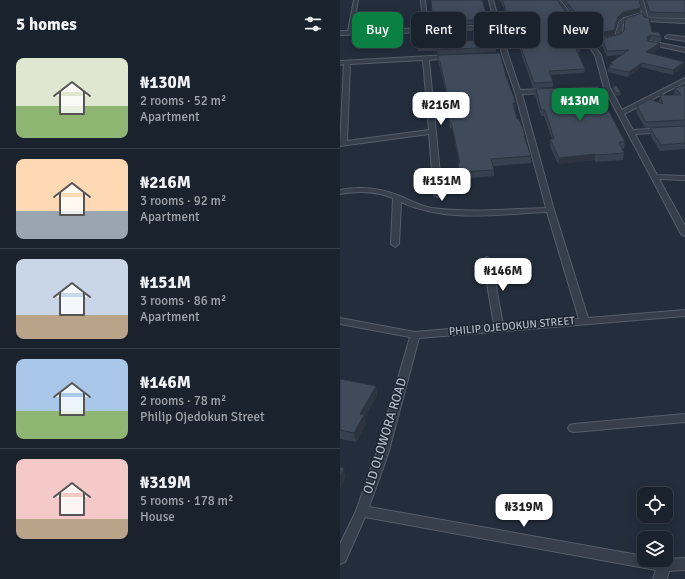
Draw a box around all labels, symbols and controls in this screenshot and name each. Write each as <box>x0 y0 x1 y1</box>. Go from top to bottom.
chip: Buy <box>352 12 403 48</box>
chip: Rent <box>411 12 466 48</box>
chip: Filters <box>474 12 540 48</box>
chip: New <box>548 12 603 48</box>
icon: filters <box>302 13 324 35</box>
text: 5 homes <box>16 14 77 35</box>
text: ₦130M <box>140 72 191 93</box>
icon: home <box>48 74 96 122</box>
pin: ₦130M <box>552 88 608 122</box>
pin: ₦216M <box>413 92 469 126</box>
text: 2 rooms · 52 m² <box>140 93 226 109</box>
text: ₦130M <box>561 93 599 109</box>
text: ₦216M <box>422 97 460 113</box>
text: Apartment <box>140 109 200 125</box>
pin: ₦151M <box>414 168 470 202</box>
text: ₦216M <box>140 172 191 193</box>
text: ₦151M <box>423 173 461 189</box>
icon: home <box>48 175 96 223</box>
text: 3 rooms · 92 m² <box>140 193 226 209</box>
text: Apartment <box>140 209 200 225</box>
pin: ₦146M <box>475 258 531 292</box>
text: ₦146M <box>484 263 522 279</box>
text: ₦151M <box>140 272 191 293</box>
icon: home <box>48 275 96 323</box>
text: 3 rooms · 86 m² <box>140 293 226 309</box>
text: Apartment <box>140 309 200 325</box>
street label: PHILIP OJEDOKUN STREET <box>448 314 576 338</box>
text: ₦146M <box>140 372 191 393</box>
icon: home <box>48 375 96 423</box>
street label: OLD OLOWORA ROAD <box>360 376 410 496</box>
text: 2 rooms · 78 m² <box>140 393 226 409</box>
text: Philip Ojedokun Street <box>140 409 265 425</box>
text: ₦319M <box>140 472 191 493</box>
icon: home <box>48 475 96 523</box>
map controls <box>637 487 673 567</box>
button: locate <box>637 487 673 523</box>
text: 5 rooms · 178 m² <box>140 493 233 509</box>
pin: ₦319M <box>496 494 552 528</box>
text: ₦319M <box>505 499 543 515</box>
text: House <box>140 509 175 525</box>
button: layers <box>637 531 673 567</box>

